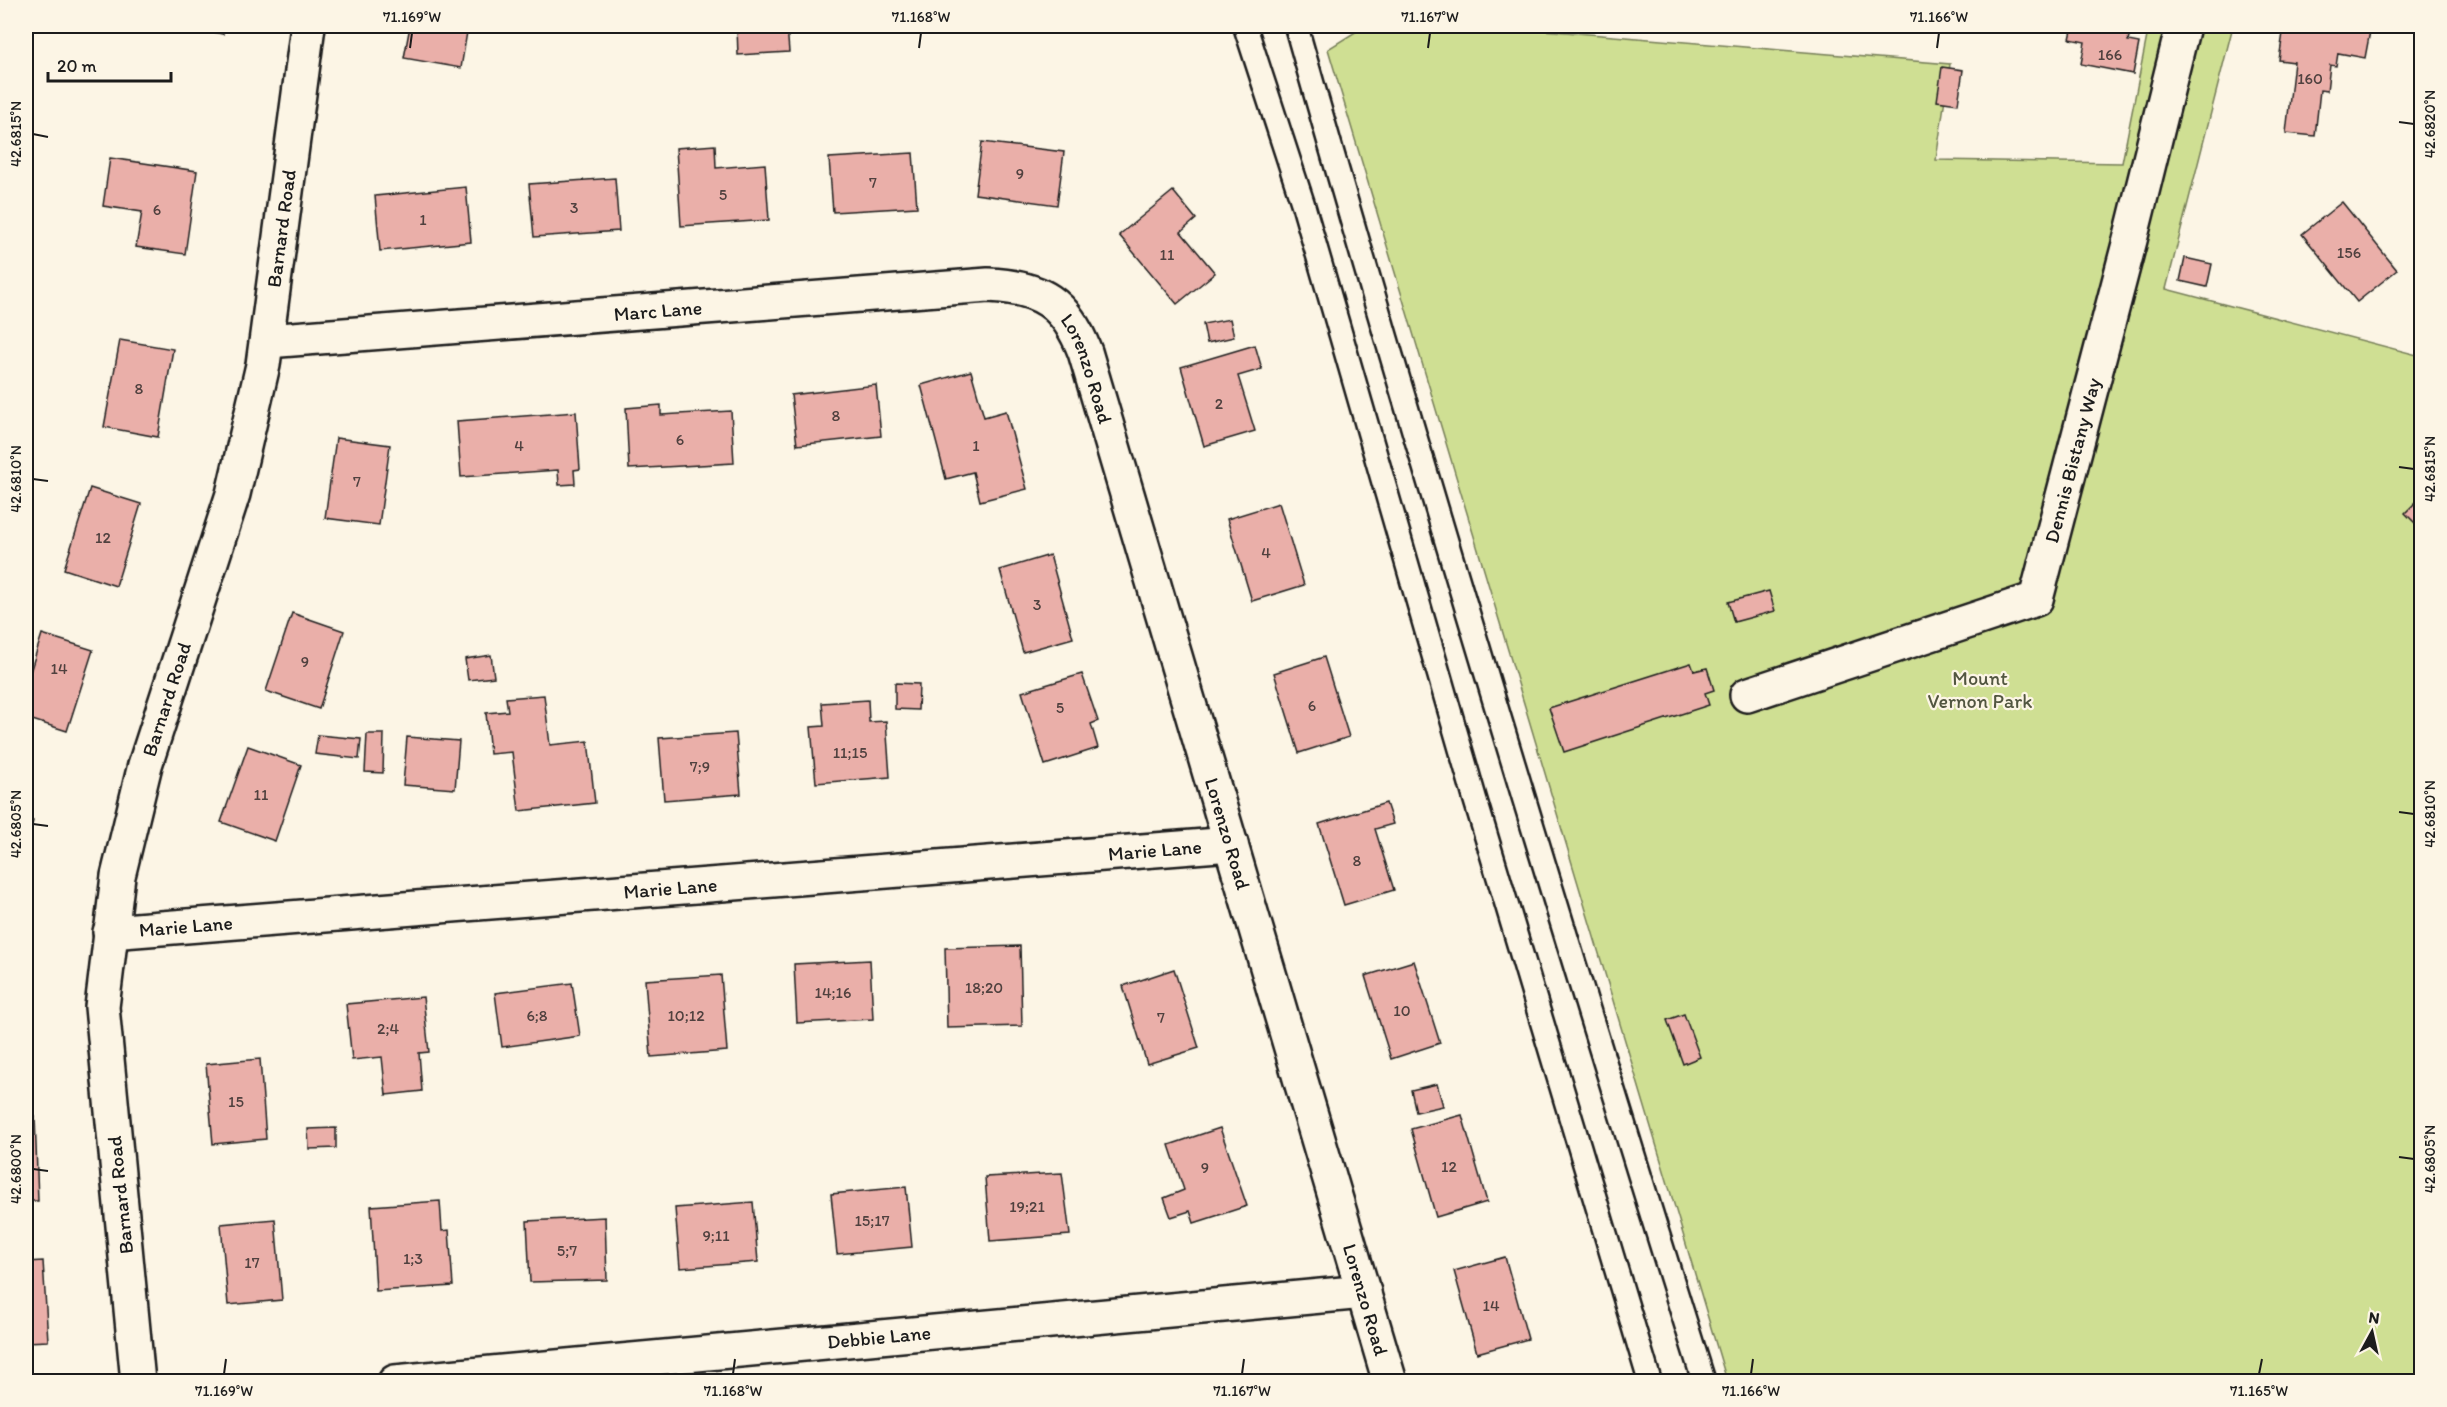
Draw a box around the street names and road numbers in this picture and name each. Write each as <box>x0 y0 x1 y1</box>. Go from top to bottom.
street label: Barnard Road <box>261 168 301 289</box>
street label: Marc Lane <box>613 295 703 326</box>
street label: Lorenzo Road <box>1056 309 1118 427</box>
street label: Dennis Bistany Way <box>2039 374 2106 545</box>
street label: Barnard Road <box>137 639 196 759</box>
street label: Lorenzo Road <box>1200 775 1256 893</box>
street label: Marie Lane <box>1107 834 1203 866</box>
street label: Marie Lane <box>622 872 718 904</box>
street label: Marie Lane <box>138 910 234 942</box>
street label: Barnard Road <box>102 1134 138 1255</box>
street label: Lorenzo Road <box>1338 1241 1394 1359</box>
street label: Debbie Lane <box>826 1320 932 1354</box>

